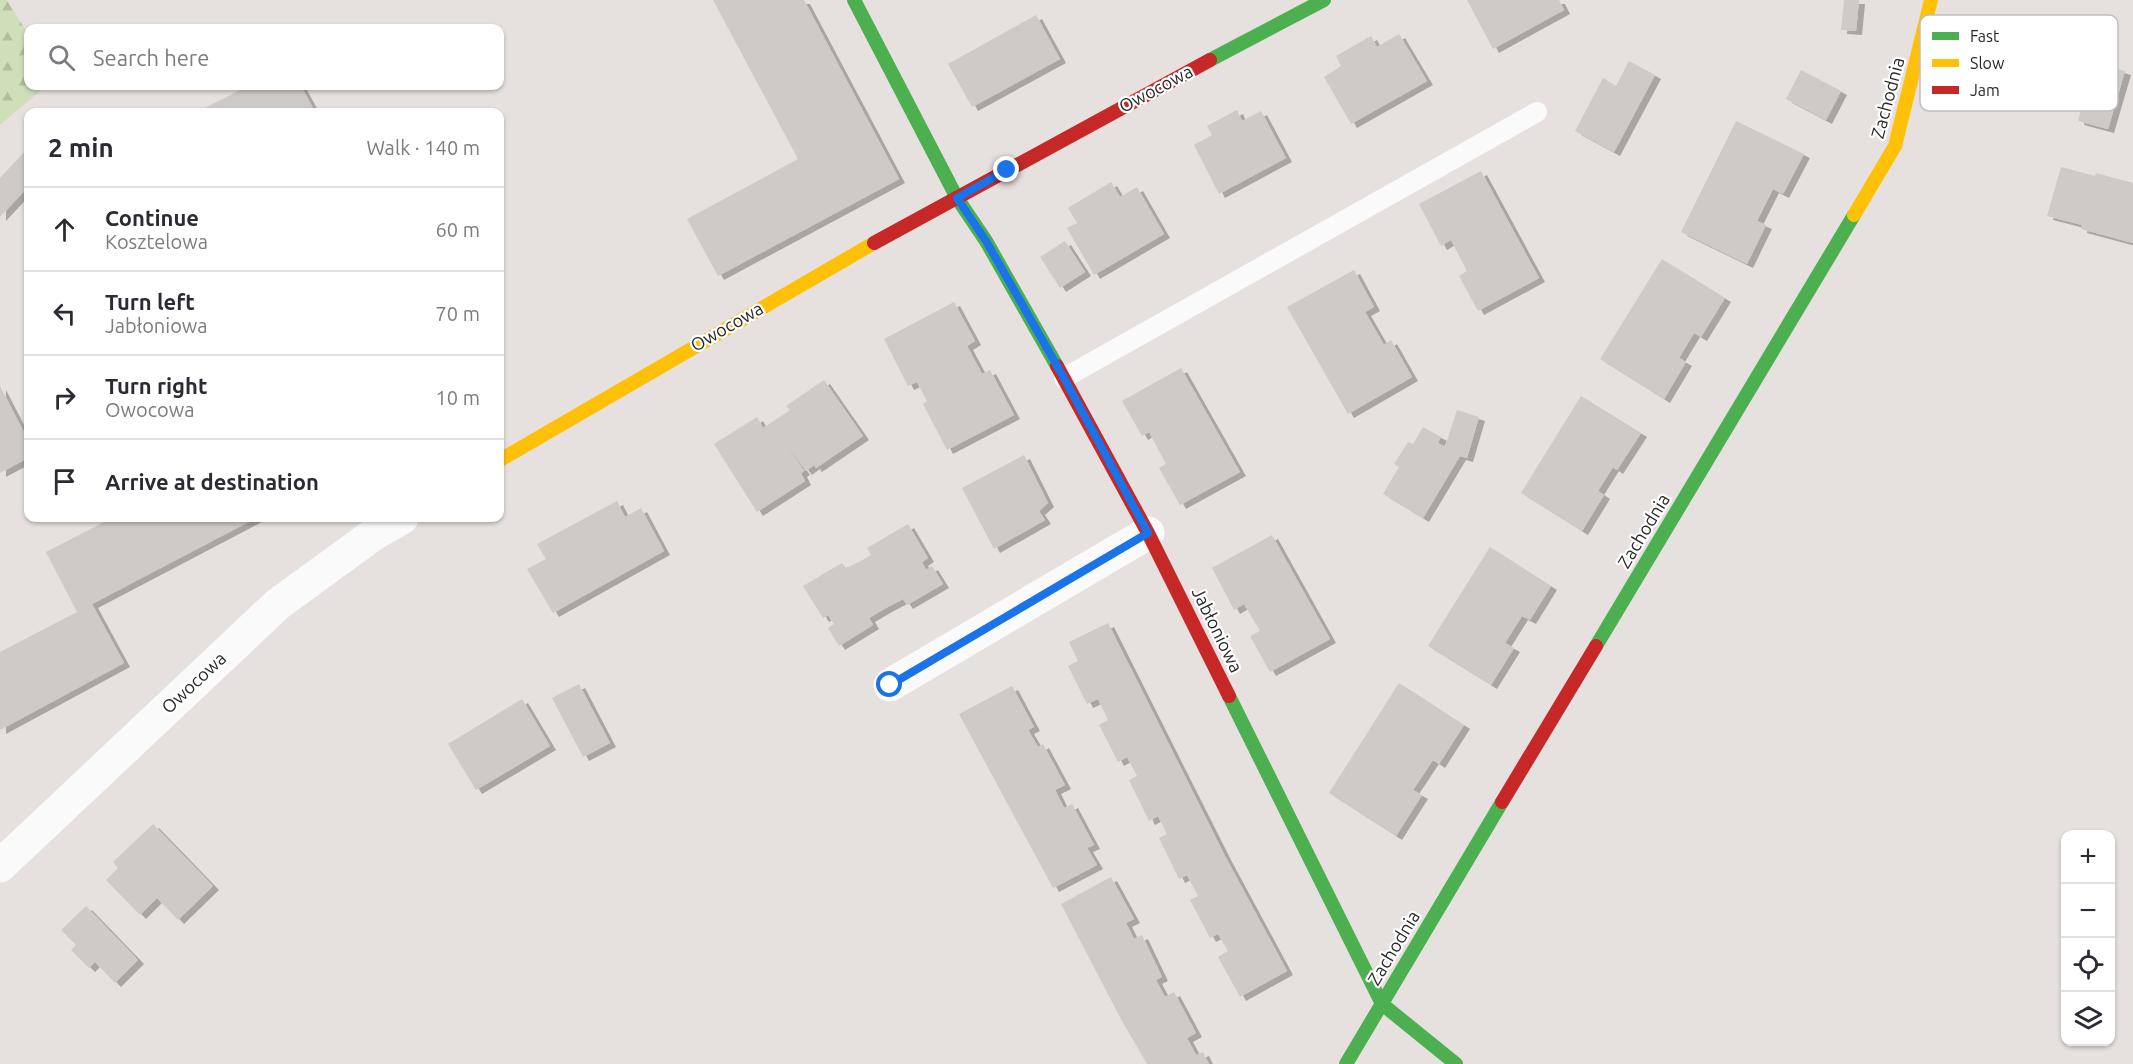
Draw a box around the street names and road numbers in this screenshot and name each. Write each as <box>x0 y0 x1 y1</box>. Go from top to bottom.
street label: Zachodnia <box>1867 55 1907 140</box>
street label: Owocowa <box>1115 60 1196 116</box>
street label: Owocowa <box>687 297 766 355</box>
street label: Zachodnia <box>1613 490 1673 571</box>
street label: Jabłoniowa <box>1189 584 1247 675</box>
street label: Owocowa <box>157 648 230 717</box>
street label: Zachodnia <box>1363 907 1423 988</box>

